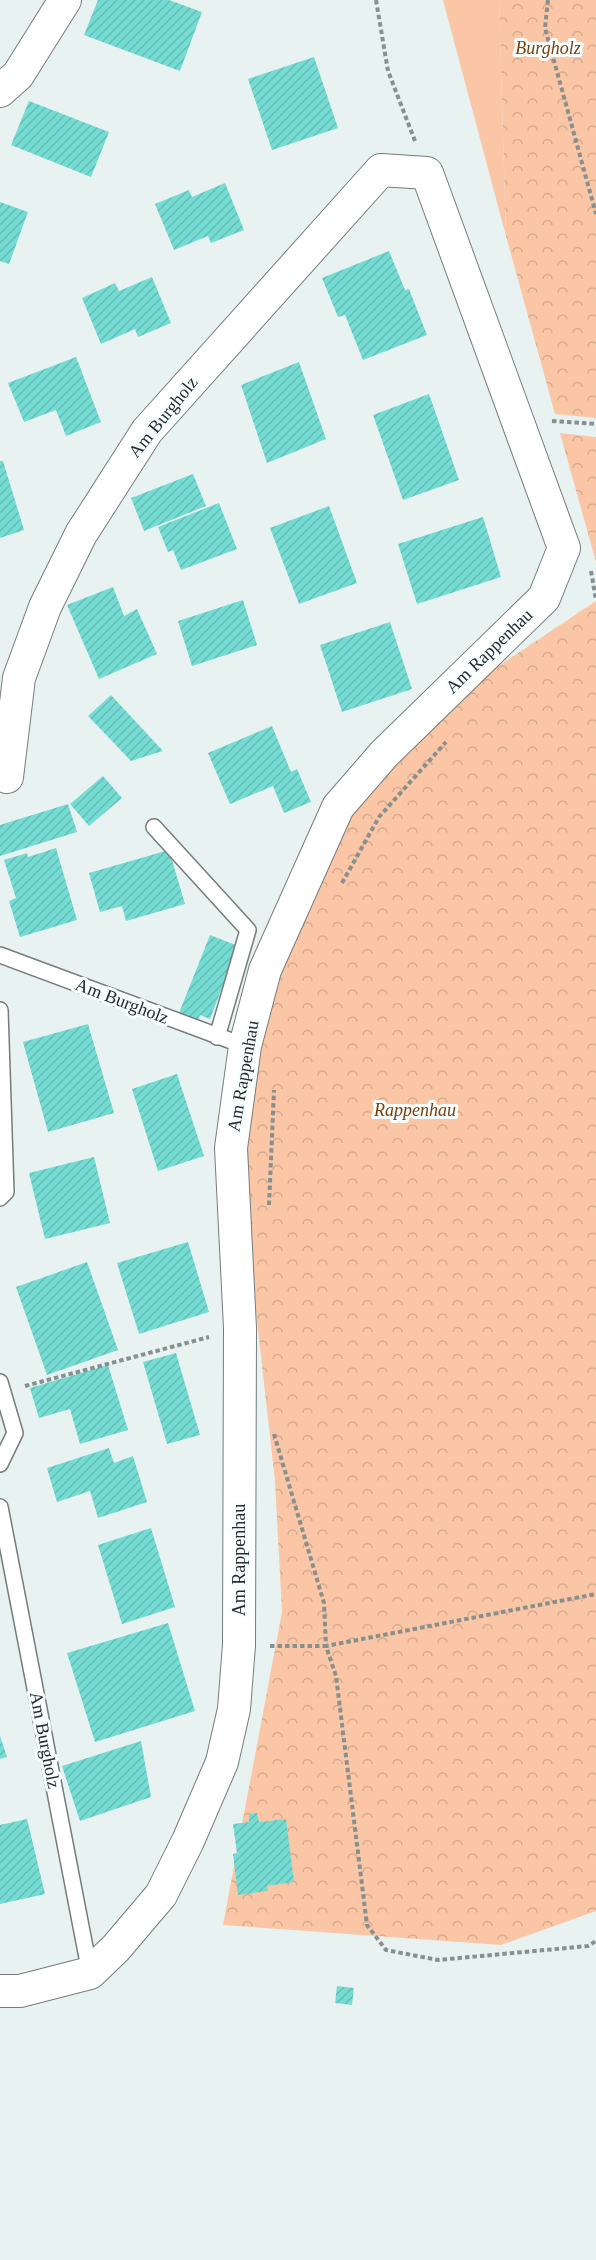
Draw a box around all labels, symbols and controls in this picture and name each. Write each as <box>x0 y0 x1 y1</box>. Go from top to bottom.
park label: Burgholz <box>515 38 581 58</box>
street label: Am Burgholz <box>124 373 202 461</box>
street label: Am Rappenhau <box>442 605 536 697</box>
street label: Am Burgholz <box>73 974 171 1028</box>
street label: Am Rappenhau <box>223 1019 263 1133</box>
park label: Rappenhau <box>373 1100 456 1120</box>
street label: Am Rappenhau <box>229 1504 249 1616</box>
street label: Am Burgholz <box>26 1690 64 1790</box>

